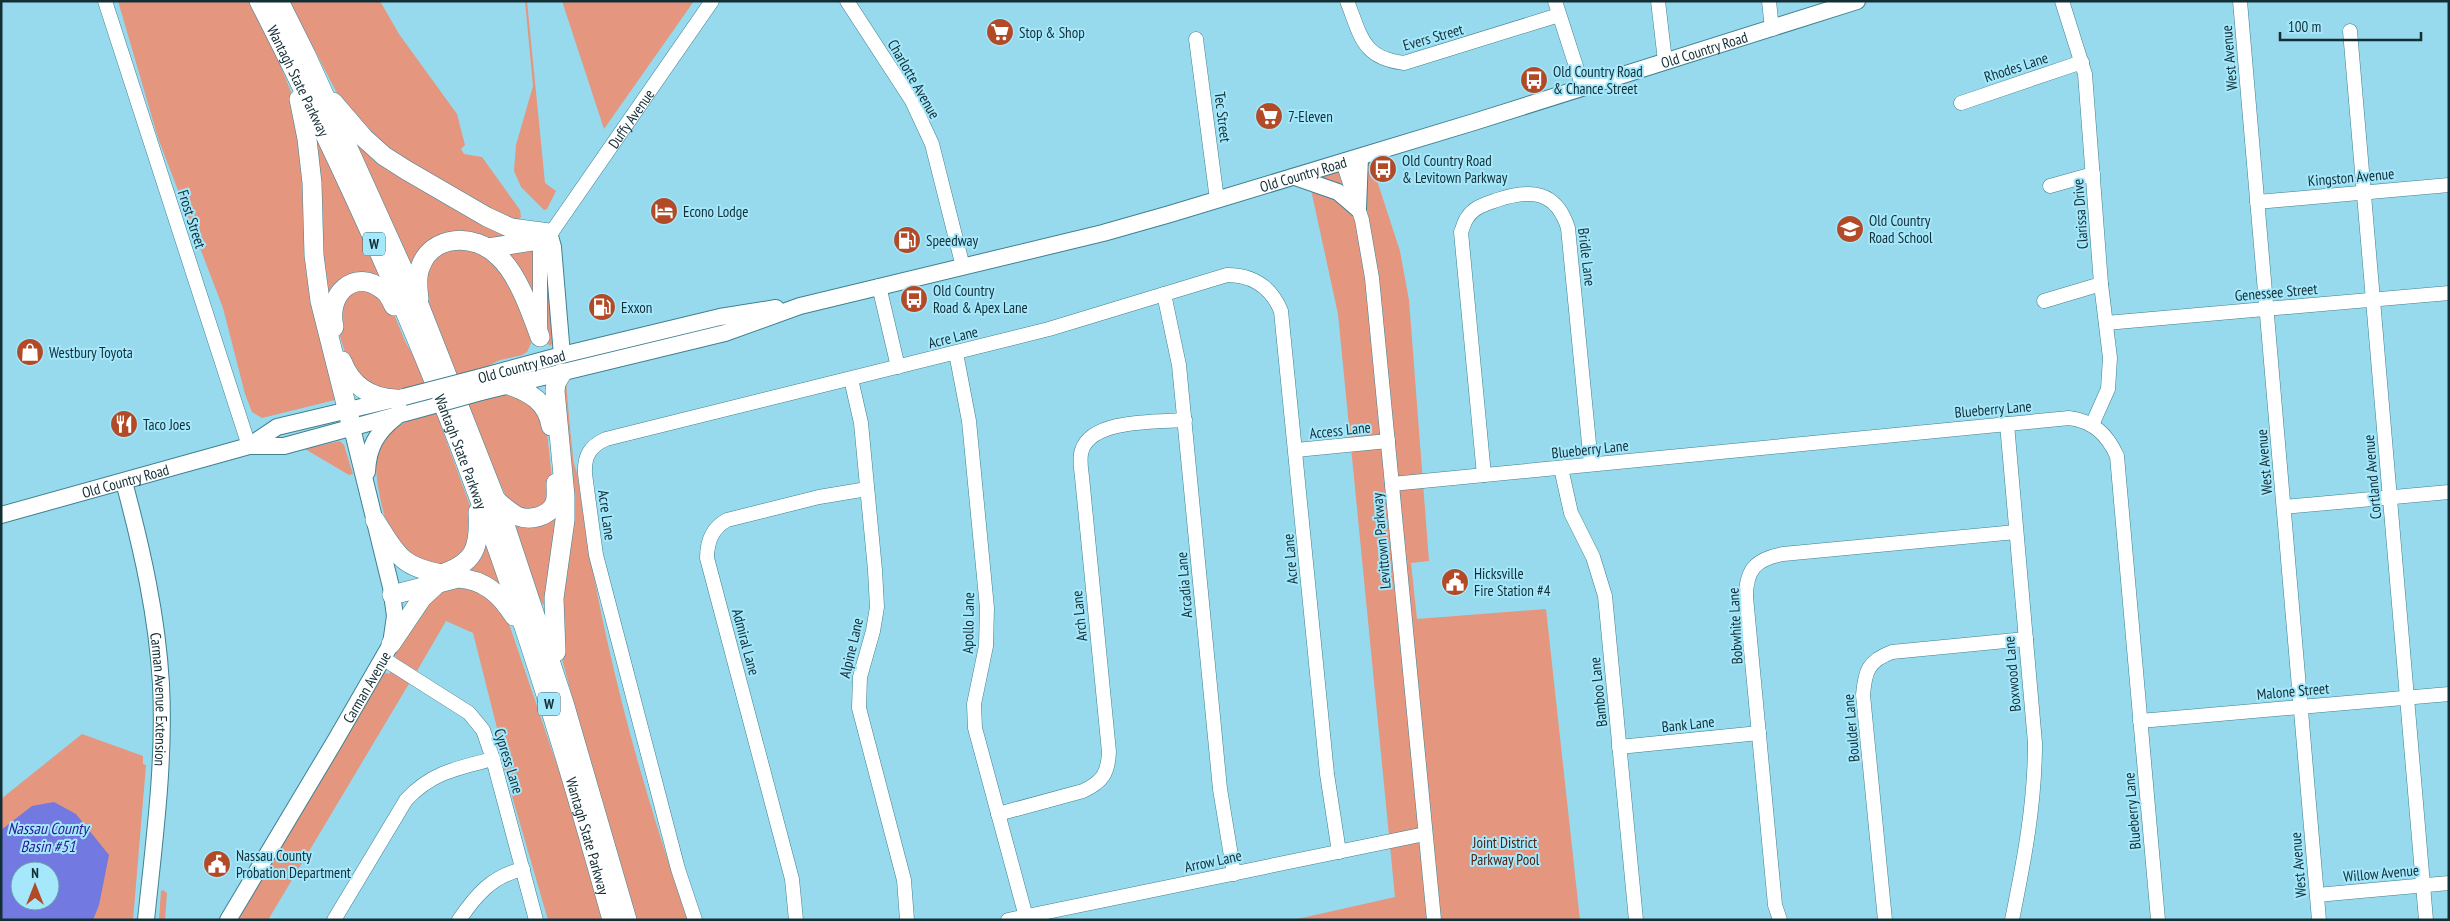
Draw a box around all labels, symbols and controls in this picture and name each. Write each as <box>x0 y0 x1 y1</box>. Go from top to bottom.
scale bar <box>2280 10 2421 42</box>
supermarket icon: Stop & Shop <box>985 17 1015 47</box>
text: 100 m <box>2288 17 2321 36</box>
street label: Evers Street <box>1401 19 1465 55</box>
street label: Wantagh State Parkway <box>263 22 334 140</box>
place label: Stop & Shop <box>1019 23 1085 42</box>
street label: West Avenue <box>2217 24 2241 92</box>
street label: Old Country Road <box>1658 27 1750 72</box>
street label: Charlotte Avenue <box>884 36 944 122</box>
street label: Rhodes Lane <box>1982 48 2050 86</box>
place label: Old Country Road & Chance Street <box>1553 62 1643 98</box>
bus stop icon: Old Country Road & Chance Street <box>1519 65 1549 95</box>
street label: Duffy Avenue <box>603 85 658 152</box>
street label: Tec Street <box>1210 91 1236 143</box>
supermarket icon: 7-Eleven <box>1254 101 1284 131</box>
place label: 7-Eleven <box>1288 107 1333 126</box>
place label: Old Country Road & Levitown Parkway <box>1402 151 1508 187</box>
street label: Old Country Road <box>1257 152 1349 196</box>
bus stop icon: Old Country Road & Levitown Parkway <box>1368 154 1398 184</box>
street label: Kingston Avenue <box>2307 164 2395 190</box>
street label: Clarissa Drive <box>2068 178 2092 250</box>
street label: Frost Street <box>174 187 210 251</box>
hotel icon: Econo Lodge <box>649 196 679 226</box>
place label: Econo Lodge <box>683 202 748 221</box>
place label: Old Country Road School <box>1869 211 1933 247</box>
school or university icon: Old Country Road School <box>1835 214 1865 244</box>
fuel station icon: Speedway <box>892 225 922 255</box>
street label: Bridle Lane <box>1574 227 1600 287</box>
place label: Speedway <box>926 231 979 250</box>
road number: W <box>363 232 385 255</box>
street label: Genessee Street <box>2234 279 2318 305</box>
place label: Old Country Road & Apex Lane <box>933 281 1028 317</box>
bus stop icon: Old Country Road & Apex Lane <box>899 284 929 314</box>
fuel station icon: Exxon <box>587 292 617 322</box>
place label: Exxon <box>621 298 652 317</box>
street label: Acre Lane <box>926 322 980 352</box>
shop icon: Westbury Toyota <box>15 337 45 367</box>
place label: Westbury Toyota <box>49 343 133 362</box>
street label: Old Country Road <box>476 345 567 387</box>
street label: Wantagh State Parkway <box>431 391 492 512</box>
street label: Blueberry Lane <box>1954 396 2032 422</box>
restaurant icon: Taco Joes <box>109 409 139 439</box>
place label: Taco Joes <box>143 415 191 434</box>
street label: Access Lane <box>1308 417 1372 443</box>
street label: West Avenue <box>2252 428 2276 496</box>
street label: Cortland Avenue <box>2359 434 2385 520</box>
street label: Blueberry Lane <box>1551 436 1629 462</box>
street label: Old Country Road <box>79 459 171 502</box>
street label: Acre Lane <box>594 489 620 541</box>
street label: Levittown Parkway <box>1367 492 1395 590</box>
street label: Acre Lane <box>1278 533 1302 585</box>
street label: Arcadia Lane <box>1172 551 1196 619</box>
place label: Hicksville Fire Station #4 <box>1474 564 1551 600</box>
public building icon: Hicksville Fire Station #4 <box>1440 567 1470 597</box>
street label: Bobwhite Lane <box>1724 587 1746 665</box>
street label: Arch Lane <box>1067 590 1091 642</box>
street label: Apollo Lane <box>958 592 978 654</box>
street label: Admiral Lane <box>728 607 764 677</box>
street label: Alpine Lane <box>835 616 867 680</box>
street label: Carman Avenue Extension <box>147 631 171 767</box>
street label: Boxwood Lane <box>1999 636 2025 712</box>
street label: Carman Avenue <box>338 648 394 726</box>
street label: Bamboo Lane <box>1585 656 1611 728</box>
street label: Malone Street <box>2256 678 2330 704</box>
road number: W <box>538 692 560 716</box>
street label: Boulder Lane <box>1839 693 1863 763</box>
street label: Bank Lane <box>1661 712 1715 736</box>
street label: Cypress Lane <box>490 726 528 796</box>
street label: Blueberry Lane <box>2119 772 2145 850</box>
street label: Wantagh State Parkway <box>562 775 614 897</box>
water label: Nassau County Basin #51 <box>8 818 90 856</box>
street label: West Avenue <box>2286 831 2310 899</box>
park label: Joint District Parkway Pool <box>1471 833 1540 869</box>
place label: Nassau County Probation Department <box>236 846 351 882</box>
street label: Arrow Lane <box>1183 846 1243 876</box>
public building icon: Nassau County Probation Department <box>202 849 232 879</box>
street label: Willow Avenue <box>2342 860 2420 886</box>
north arrow <box>10 861 60 911</box>
text: N <box>31 864 39 882</box>

